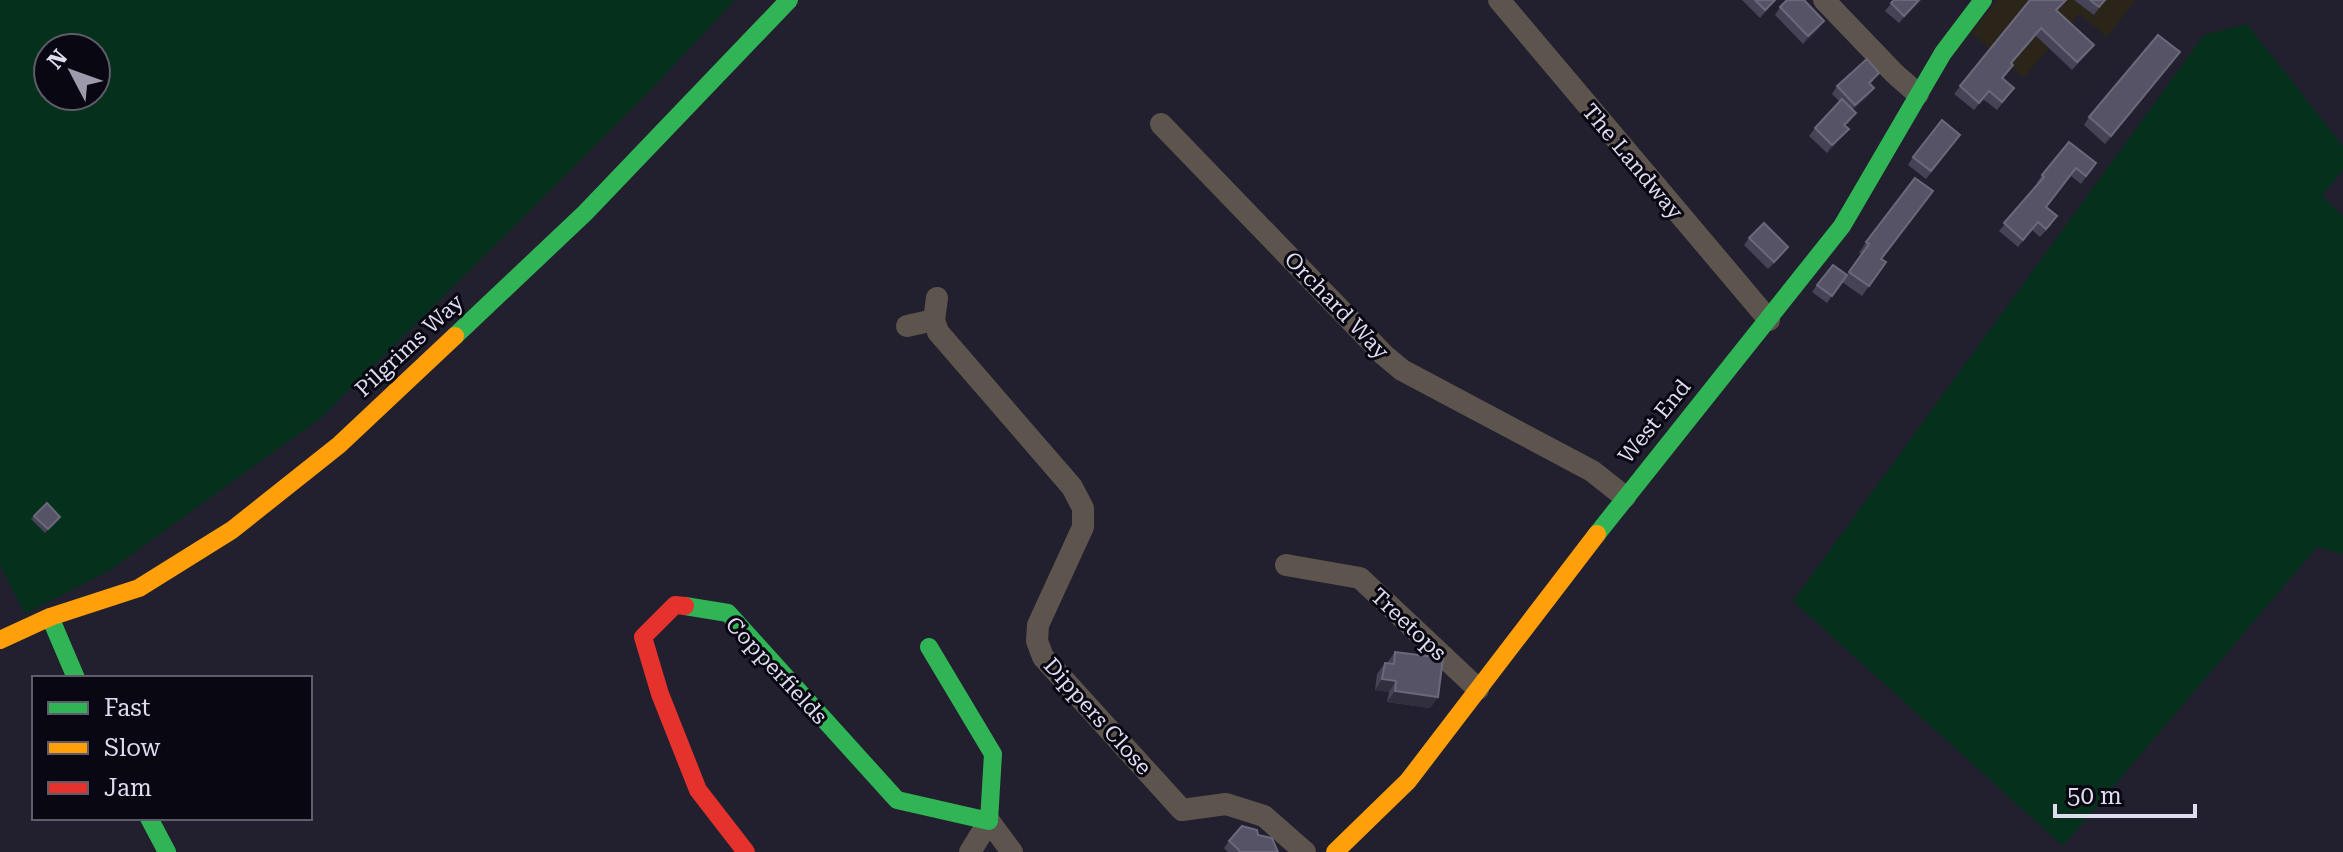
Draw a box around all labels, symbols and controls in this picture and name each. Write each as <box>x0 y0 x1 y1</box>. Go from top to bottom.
north arrow <box>32 32 112 112</box>
text: N <box>42 45 72 74</box>
street label: The Landway <box>1577 99 1688 224</box>
street label: Orchard Way <box>1279 247 1394 364</box>
street label: Pilgrims Way <box>350 289 468 402</box>
street label: West End <box>1613 375 1696 468</box>
street label: Treetops <box>1366 583 1452 666</box>
street label: Copperfields <box>721 612 833 729</box>
street label: Dippers Close <box>1039 653 1157 780</box>
legend <box>32 676 312 820</box>
text: Fast <box>104 694 151 722</box>
text: Slow <box>104 734 161 762</box>
scale bar <box>2055 768 2195 818</box>
text: Jam <box>104 774 152 802</box>
text: 50 m <box>2067 782 2122 810</box>

